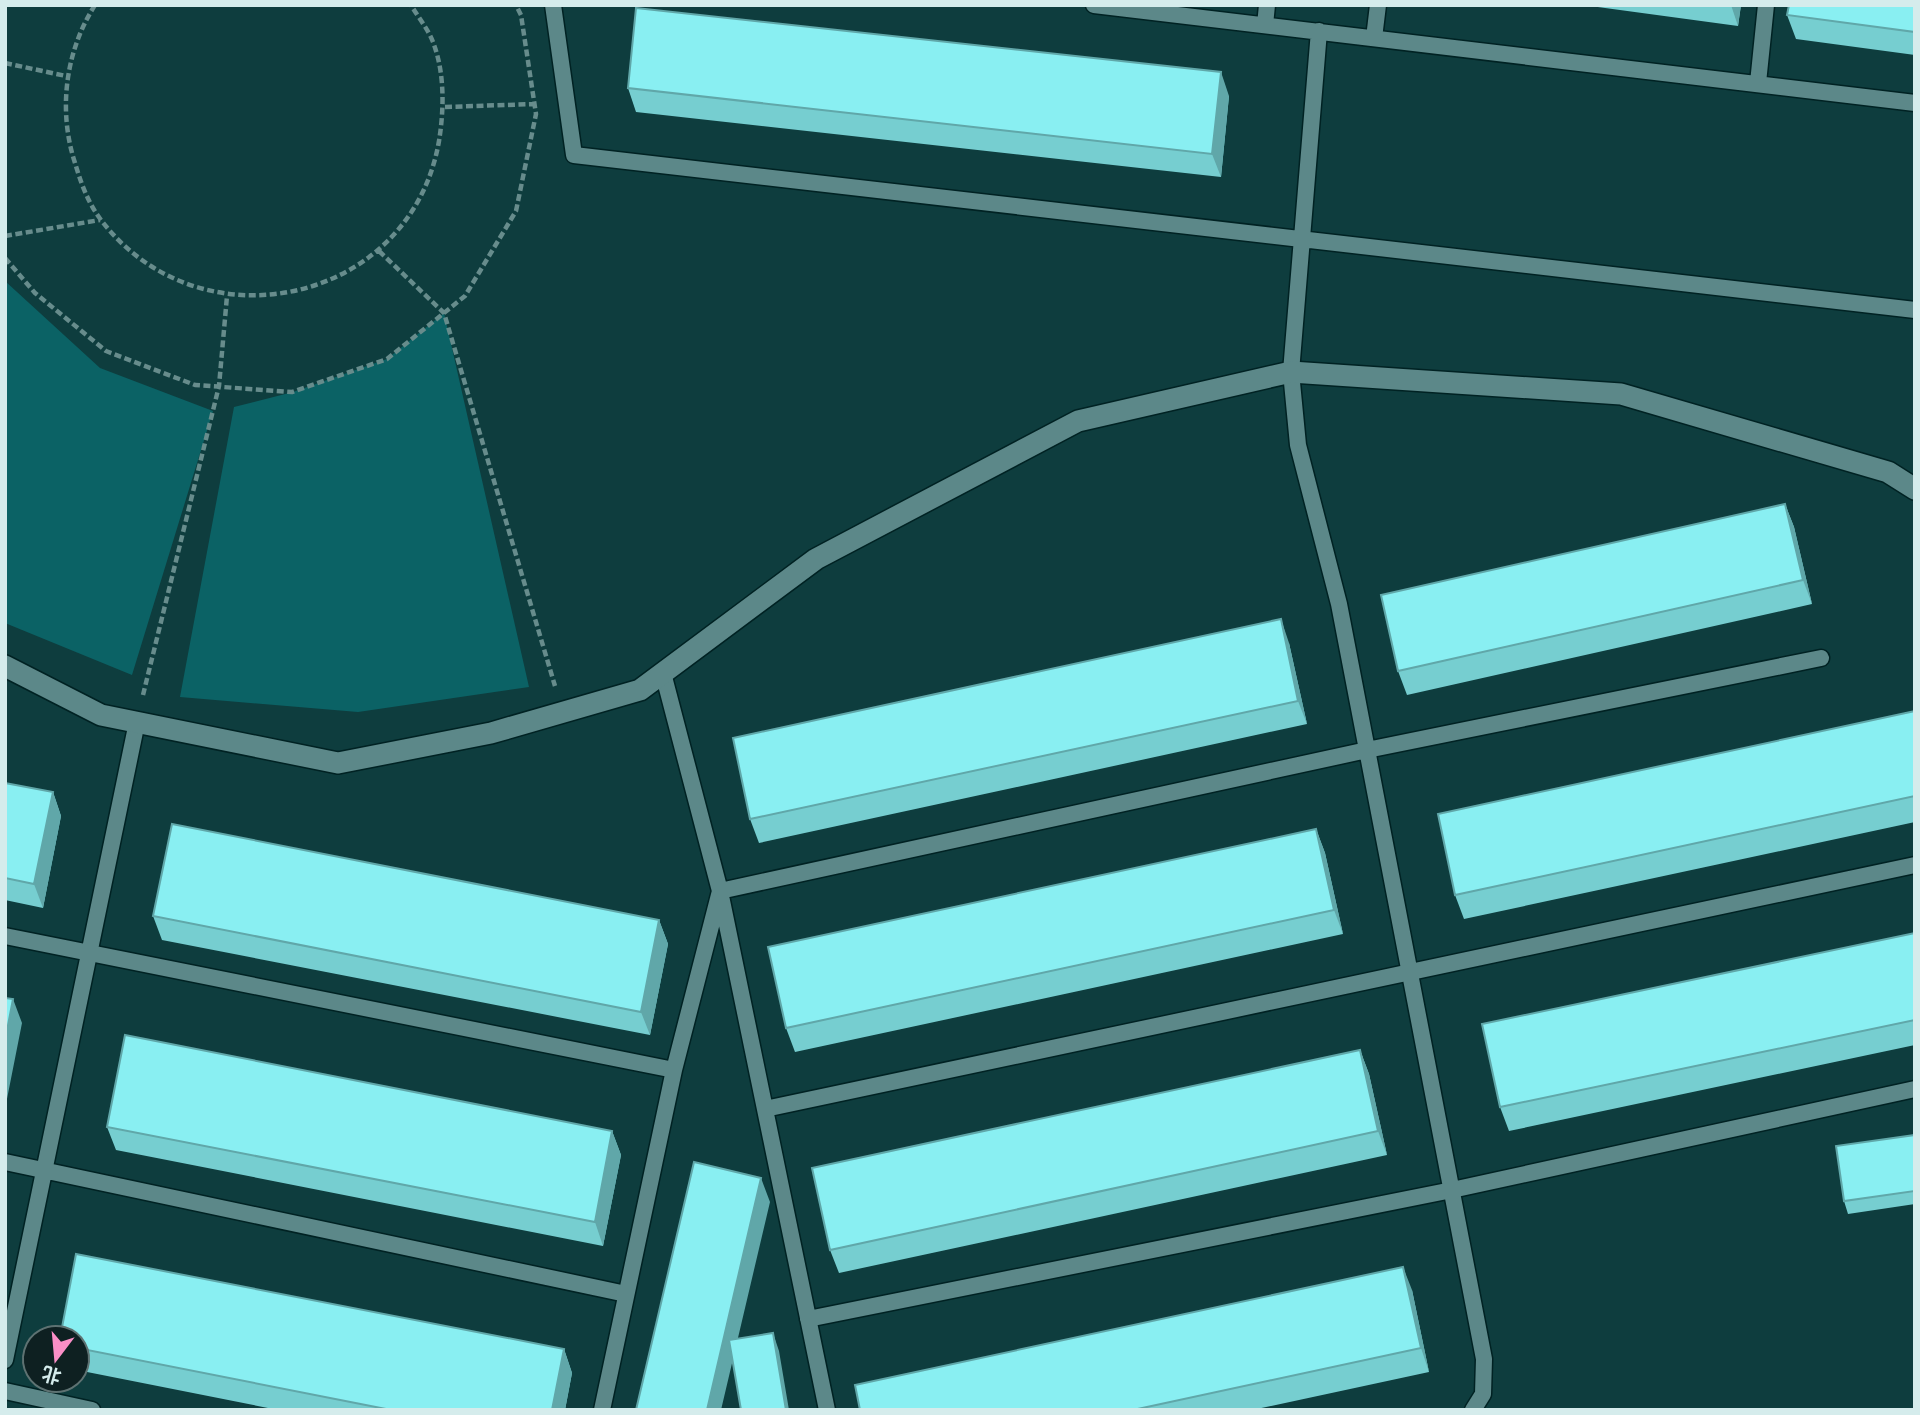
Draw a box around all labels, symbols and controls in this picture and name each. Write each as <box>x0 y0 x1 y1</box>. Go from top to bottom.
north arrow <box>21 1324 91 1394</box>
text: 北 <box>39 1362 63 1389</box>

